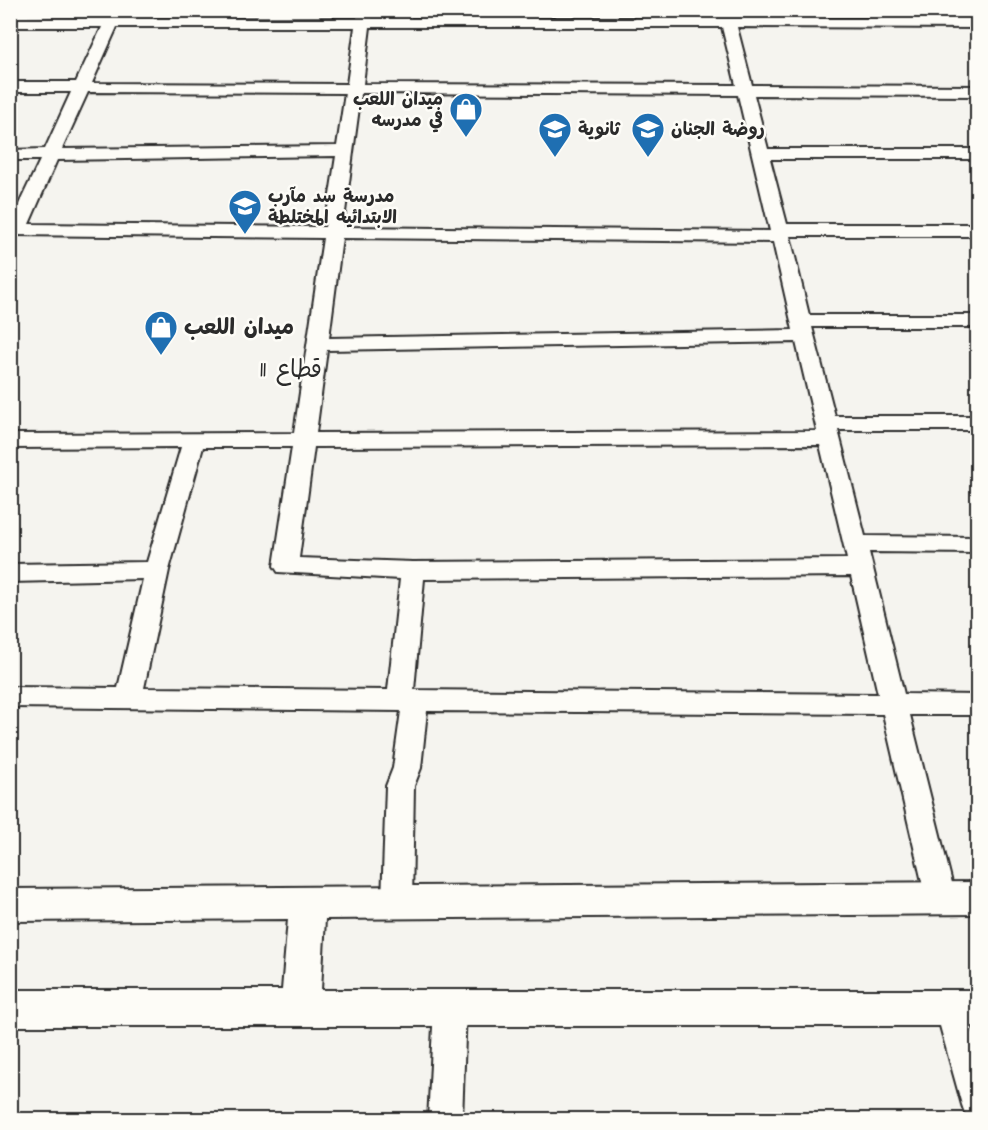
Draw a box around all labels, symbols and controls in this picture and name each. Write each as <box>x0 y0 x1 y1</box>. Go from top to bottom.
place label: ميدان اللعب في مدرسه <box>353 87 443 133</box>
shop icon: ميدان اللعب في مدرسه <box>448 91 484 138</box>
school or university icon: ثانوية <box>537 111 573 158</box>
school or university icon: روضة الجنان <box>630 111 666 158</box>
place label: ثانوية <box>578 117 622 142</box>
place label: روضة الجنان <box>671 117 765 142</box>
place label: مدرسة سد مآرب الابتدائيه المختلطة <box>268 184 397 230</box>
school or university icon: مدرسة سد مآرب الابتدائيه المختلطة <box>227 188 263 235</box>
shop icon: ميدان اللعب <box>143 309 179 356</box>
place label: ميدان اللعب <box>184 312 294 343</box>
district label: قطاع 11 <box>260 353 322 387</box>

